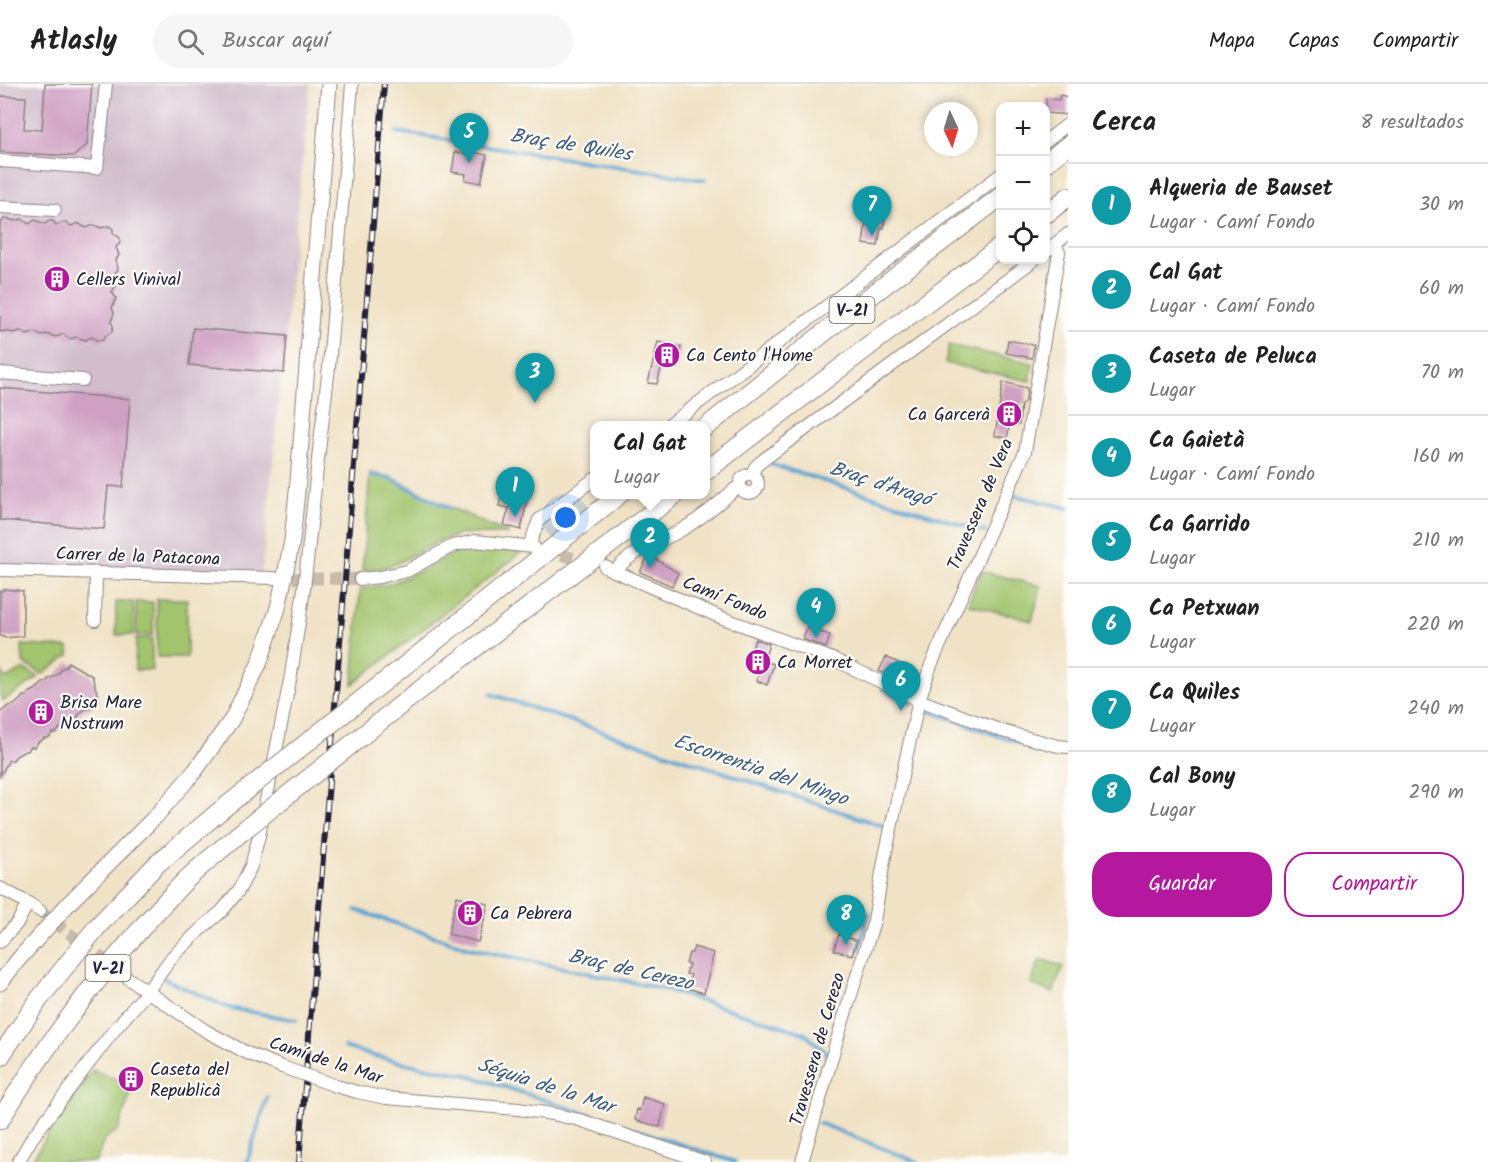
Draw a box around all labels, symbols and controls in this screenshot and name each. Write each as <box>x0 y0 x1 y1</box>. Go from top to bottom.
search box <box>153 14 573 68</box>
text: Atlasly <box>30 19 117 64</box>
text: Buscar aquí <box>222 24 329 59</box>
icon: search <box>174 25 207 58</box>
text: Mapa <box>1209 25 1255 58</box>
text: Capas <box>1288 25 1339 58</box>
text: Compartir <box>1372 25 1458 58</box>
north arrow <box>924 102 978 156</box>
map controls <box>996 102 1050 264</box>
button: + <box>996 102 1050 156</box>
text: Cerca <box>1092 102 1156 144</box>
text: 8 resultados <box>1361 107 1464 139</box>
pin: 5 <box>450 113 488 163</box>
water label: Braç de Quiles <box>508 121 636 172</box>
button: − <box>996 156 1050 210</box>
text: Alqueria de Bauset <box>1149 172 1333 207</box>
pin: 7 <box>852 186 892 236</box>
text: 1 <box>1108 189 1115 221</box>
text: 30 m <box>1419 189 1464 221</box>
text: Lugar · Camí Fondo <box>1149 207 1315 239</box>
button: locate <box>996 210 1050 264</box>
text: Cal Gat <box>1149 256 1222 291</box>
building icon: Cellers Vinival <box>42 264 72 294</box>
place label: Cellers Vinival <box>76 266 181 295</box>
text: 2 <box>1106 273 1117 305</box>
text: 60 m <box>1419 273 1464 305</box>
text: Lugar · Camí Fondo <box>1149 291 1315 323</box>
road number: V-21 <box>830 297 874 323</box>
building icon: Ca Cento l'Home <box>652 340 682 370</box>
text: Caseta de Peluca <box>1149 340 1317 375</box>
place label: Ca Cento l'Home <box>686 342 813 371</box>
pin: 3 <box>516 354 554 403</box>
text: 3 <box>1106 357 1117 389</box>
text: 70 m <box>1421 357 1464 389</box>
text: Lugar <box>1149 375 1195 407</box>
building icon: Ca Garcerà <box>994 399 1024 429</box>
place label: Ca Garcerà <box>908 401 990 430</box>
popup <box>590 421 710 499</box>
text: Ca Gaietà <box>1149 424 1244 459</box>
text: Cal Gat <box>613 427 687 462</box>
street label: Travessera de Vera <box>940 434 1022 575</box>
text: 4 <box>1106 441 1117 473</box>
text: 160 m <box>1413 441 1464 473</box>
water label: Braç d'Aragó <box>825 453 940 518</box>
text: Lugar · Camí Fondo <box>1149 459 1315 491</box>
text: Lugar <box>613 462 659 494</box>
pin: 1 <box>496 468 534 517</box>
your location <box>551 503 580 532</box>
text: Ca Garrido <box>1149 508 1250 543</box>
pin: 2 <box>630 518 670 568</box>
text: 5 <box>1106 525 1117 557</box>
text: 210 m <box>1412 525 1464 557</box>
street label: Carrer de la Patacona <box>55 540 221 575</box>
text: Lugar <box>1149 543 1195 575</box>
street label: Camí Fondo <box>678 569 771 630</box>
pin: 4 <box>796 588 836 638</box>
text: Ca Petxuan <box>1149 592 1260 627</box>
text: 6 <box>1106 609 1117 641</box>
text: 220 m <box>1407 609 1464 641</box>
text: Lugar <box>1149 627 1195 659</box>
building icon: Ca Morret <box>743 647 773 677</box>
place label: Ca Morret <box>777 649 854 678</box>
pin: 6 <box>882 662 920 711</box>
text: Ca Quiles <box>1149 676 1240 711</box>
place label: Brisa Mare Nostrum <box>60 689 142 739</box>
text: 7 <box>1107 693 1116 725</box>
text: 240 m <box>1407 693 1464 725</box>
building icon: Brisa Mare Nostrum <box>26 697 56 727</box>
text: Lugar <box>1149 711 1195 743</box>
water label: Escorrentia del Mingo <box>669 726 854 816</box>
text: Cal Bony <box>1149 760 1236 795</box>
text: 8 <box>1106 777 1117 809</box>
text: 290 m <box>1409 777 1464 809</box>
text: Lugar <box>1149 795 1195 827</box>
button: Guardar <box>1092 852 1272 917</box>
button: Compartir <box>1284 852 1464 917</box>
pin: 8 <box>826 896 866 945</box>
building icon: Ca Pebrera <box>455 898 485 928</box>
place label: Ca Pebrera <box>490 900 572 929</box>
water label: Braç de Cerezo <box>565 941 698 1001</box>
road number: V-21 <box>86 955 130 981</box>
street label: Travessera de Cerezo <box>783 969 854 1129</box>
street label: Camí de la Mar <box>265 1029 387 1094</box>
water label: Séquia de la Mar <box>473 1050 622 1125</box>
place label: Caseta del Republicà <box>150 1056 230 1106</box>
building icon: Caseta del Republicà <box>116 1064 146 1094</box>

